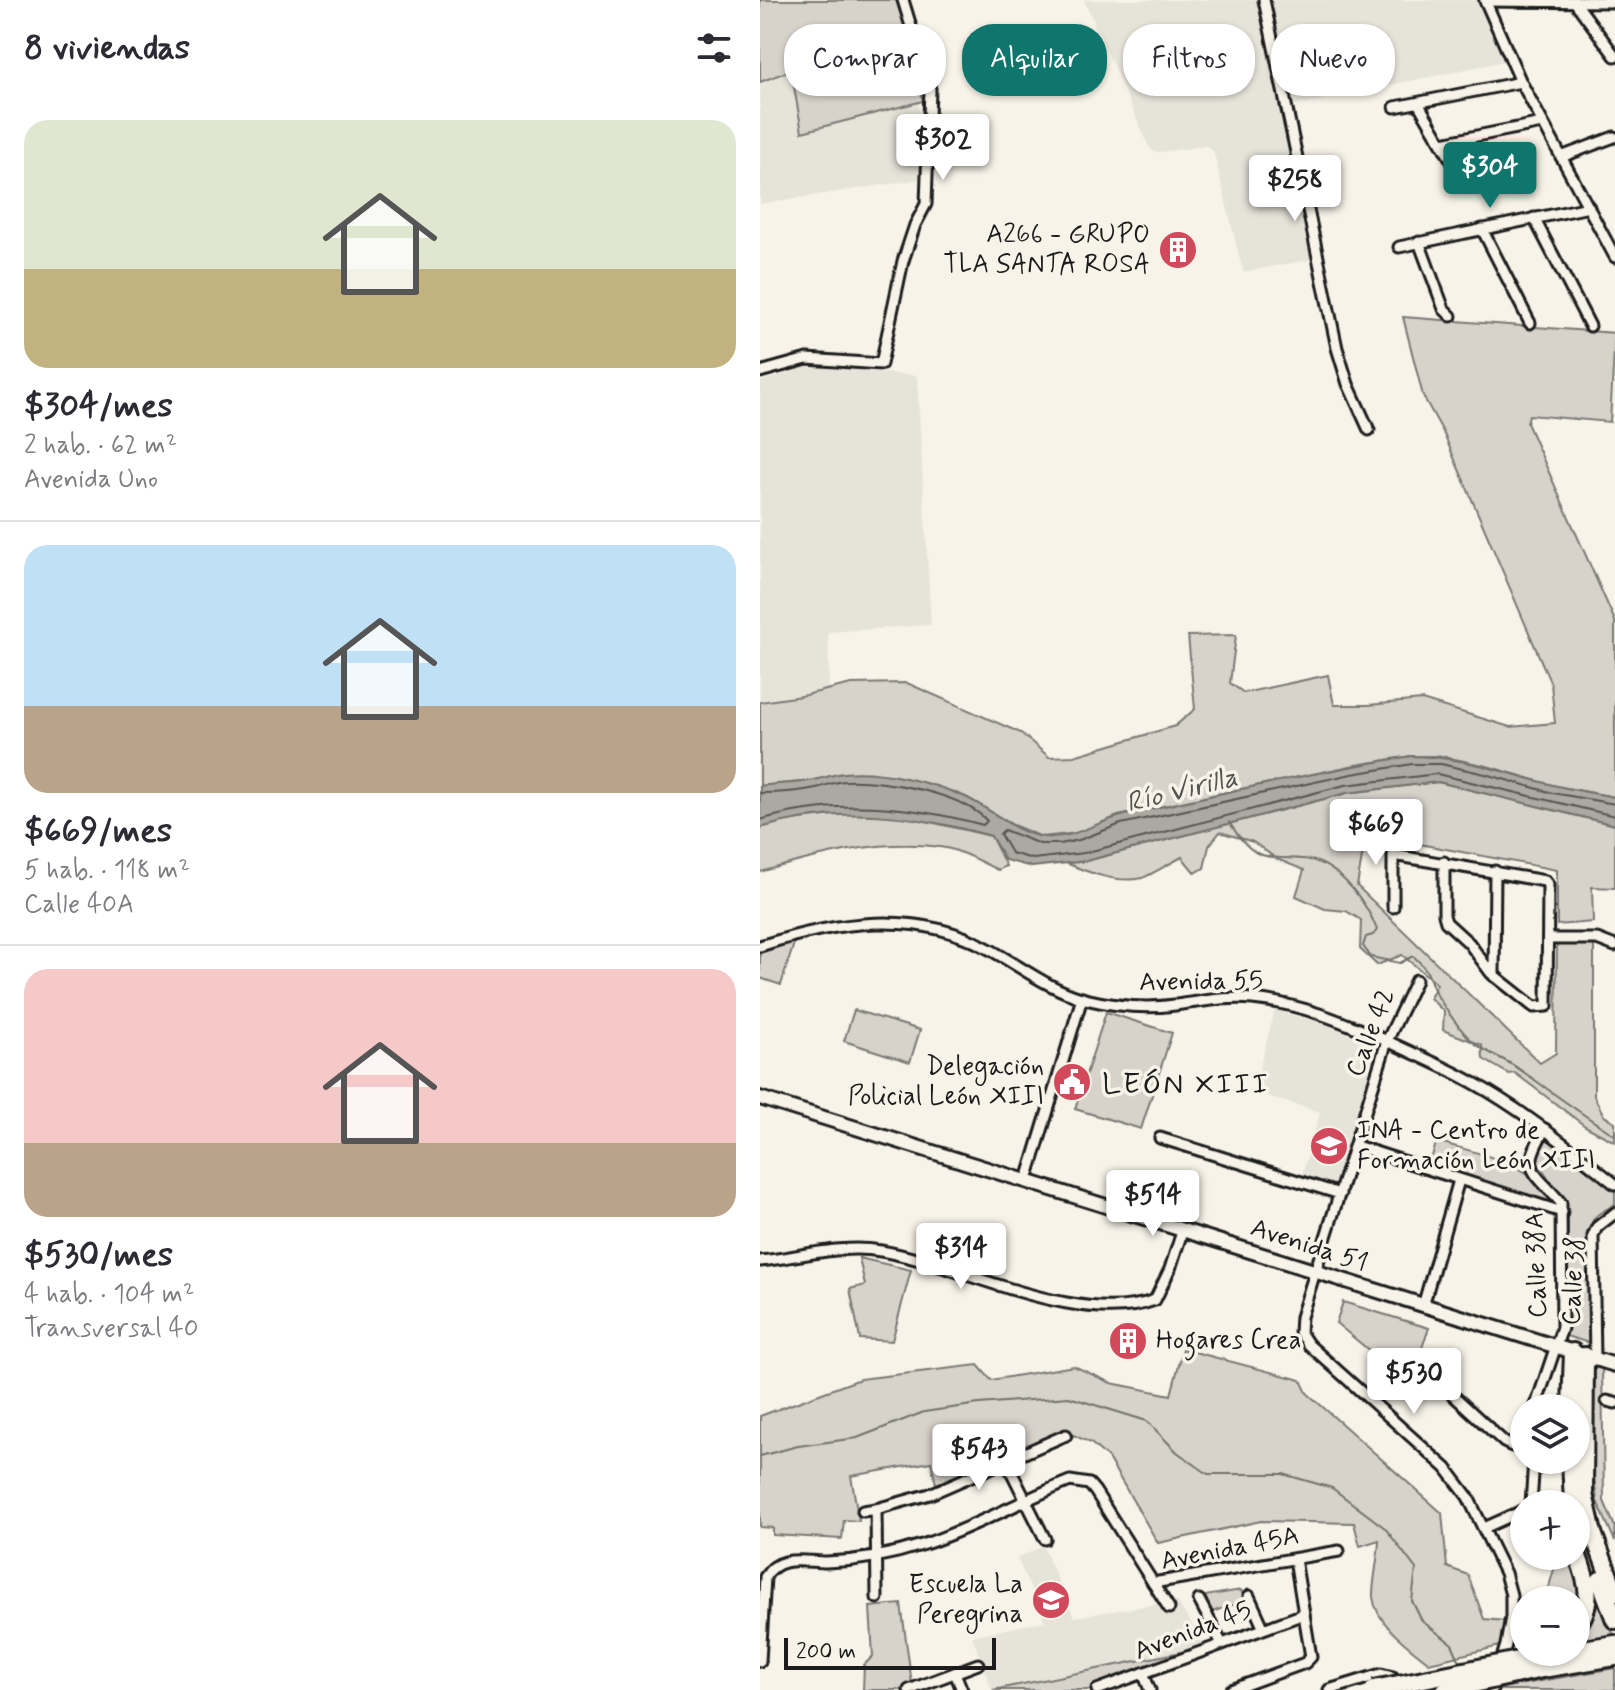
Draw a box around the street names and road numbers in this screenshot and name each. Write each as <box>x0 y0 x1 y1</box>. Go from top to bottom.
street label: Avenida 55 <box>1139 964 1263 1000</box>
street label: Calle 42 <box>1339 984 1403 1082</box>
street label: Avenida 51 <box>1246 1211 1372 1281</box>
street label: Calle 38A <box>1518 1211 1556 1319</box>
street label: Calle 38 <box>1555 1236 1593 1326</box>
street label: Avenida 45A <box>1158 1519 1302 1579</box>
street label: Avenida 45 <box>1129 1593 1257 1669</box>

